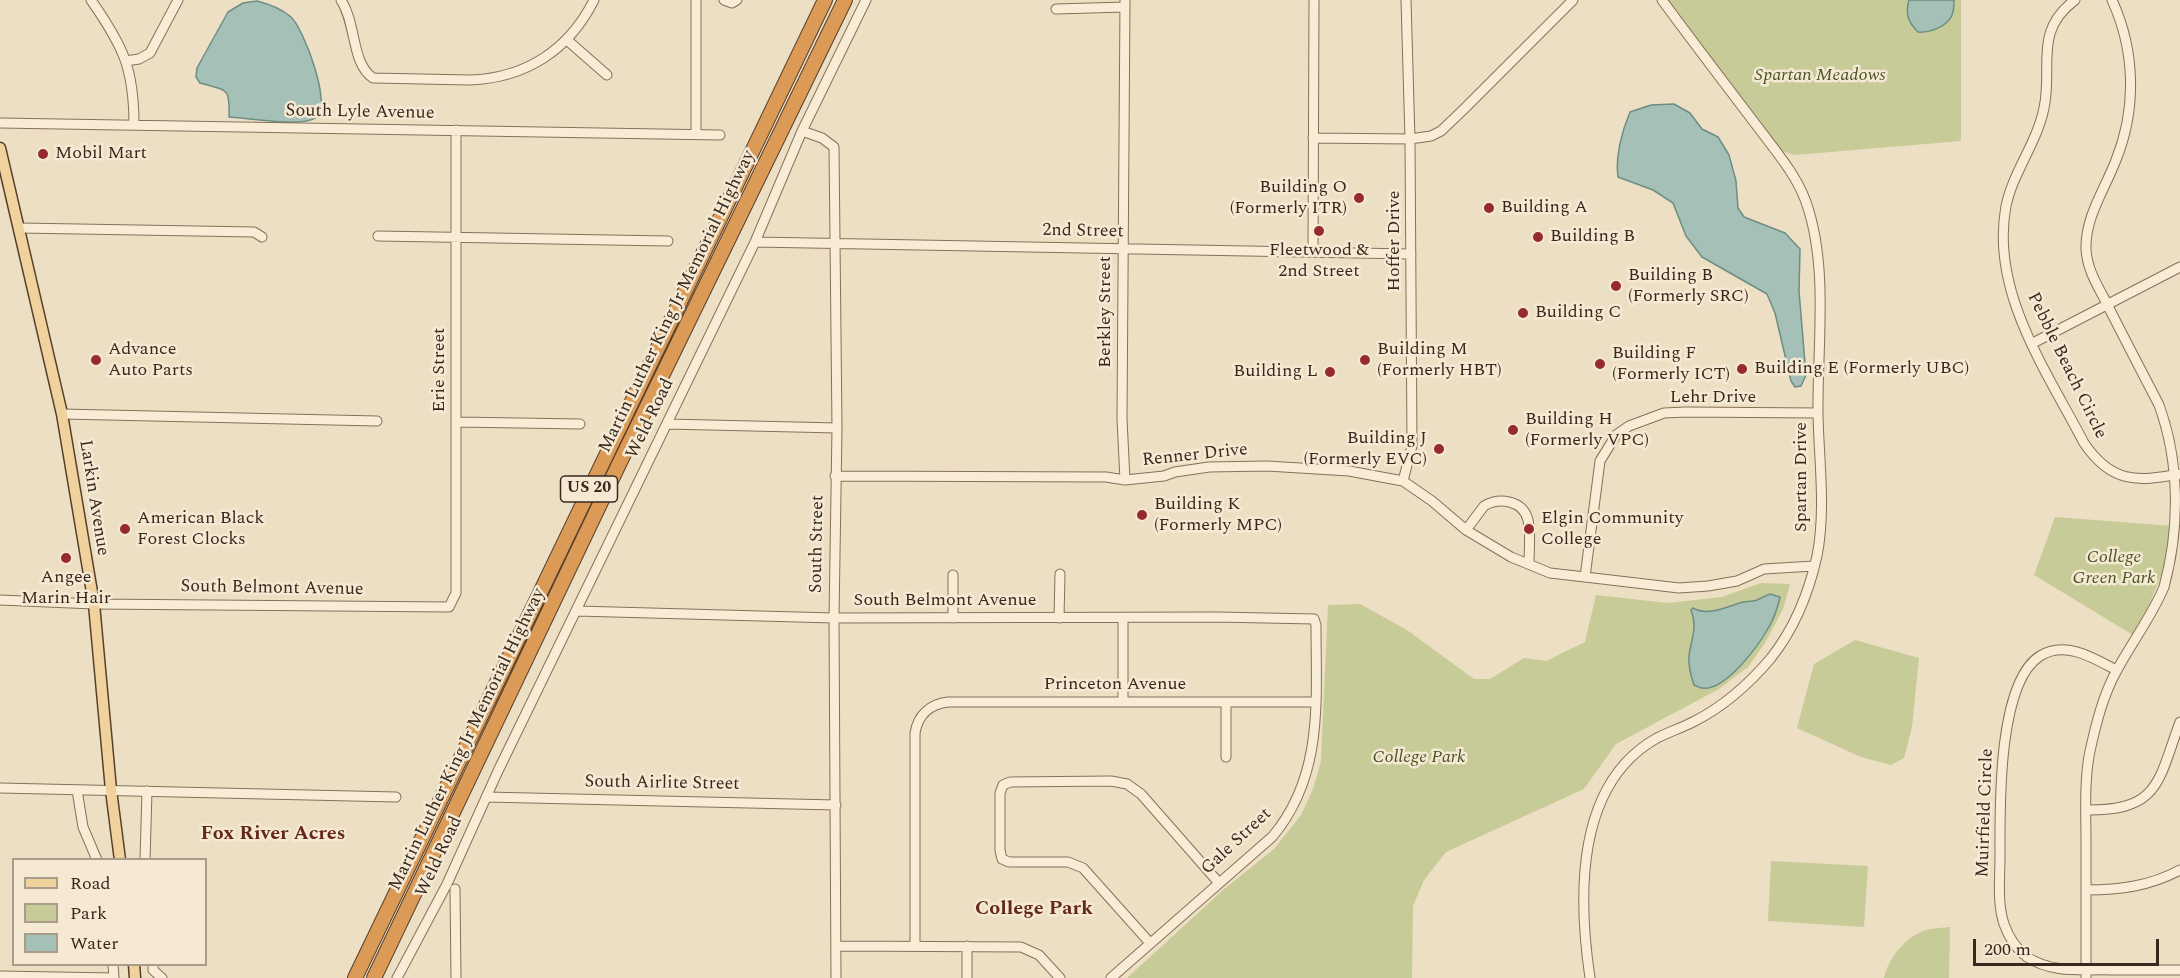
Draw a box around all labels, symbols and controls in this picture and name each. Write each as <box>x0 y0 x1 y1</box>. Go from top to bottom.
park label: Spartan Meadows <box>1754 65 1886 87</box>
street label: South Lyle Avenue <box>285 101 435 125</box>
place label: Mobil Mart <box>55 143 147 165</box>
marker: Mobil Mart <box>36 147 50 161</box>
street label: Martin Luther King Jr Memorial Highway <box>595 147 761 457</box>
place label: Building O (Formerly ITR) <box>1230 177 1347 219</box>
street label: Hoffer Drive <box>1384 190 1406 292</box>
marker: Building O (Formerly ITR) <box>1352 191 1366 205</box>
place label: Building A <box>1501 197 1588 219</box>
marker: Building A <box>1482 201 1496 215</box>
street label: 2nd Street <box>1042 220 1124 244</box>
marker: Fleetwood & 2nd Street <box>1312 224 1326 238</box>
place label: Building B <box>1550 226 1635 248</box>
marker: Building B <box>1531 230 1545 244</box>
place label: Fleetwood & 2nd Street <box>1269 240 1369 282</box>
street label: Berkley Street <box>1095 256 1117 368</box>
place label: Building B (Formerly SRC) <box>1628 265 1749 308</box>
marker: Building B (Formerly SRC) <box>1609 279 1623 293</box>
street label: Pebble Beach Circle <box>2021 289 2111 443</box>
place label: Building C <box>1535 302 1621 324</box>
marker: Building C <box>1516 306 1530 320</box>
street label: Erie Street <box>429 328 451 412</box>
place label: Advance Auto Parts <box>108 339 193 382</box>
place label: Building M (Formerly HBT) <box>1377 339 1502 382</box>
place label: Building F (Formerly ICT) <box>1612 343 1730 386</box>
marker: Advance Auto Parts <box>89 353 103 367</box>
marker: Building M (Formerly HBT) <box>1358 353 1372 367</box>
marker: Building F (Formerly ICT) <box>1593 357 1607 371</box>
place label: Building E (Formerly UBC) <box>1754 358 1969 380</box>
place label: Building L <box>1233 361 1318 383</box>
marker: Building E (Formerly UBC) <box>1735 362 1749 376</box>
marker: Building L <box>1323 365 1337 379</box>
street label: Weld Road <box>622 375 680 463</box>
street label: Lehr Drive <box>1670 387 1756 409</box>
place label: Building H (Formerly VPC) <box>1525 409 1649 452</box>
street label: Spartan Drive <box>1791 422 1813 532</box>
marker: Building H (Formerly VPC) <box>1506 423 1520 437</box>
place label: Building J (Formerly EVC) <box>1303 428 1427 470</box>
street label: Larkin Avenue <box>73 439 113 557</box>
street label: Renner Drive <box>1141 440 1249 472</box>
marker: Building J (Formerly EVC) <box>1432 442 1446 456</box>
road number: US 20 <box>560 476 618 502</box>
place label: Building K (Formerly MPC) <box>1154 494 1282 536</box>
street label: South Street <box>806 495 830 593</box>
place label: American Black Forest Clocks <box>137 508 264 550</box>
marker: Building K (Formerly MPC) <box>1135 508 1149 522</box>
place label: Elgin Community College <box>1541 508 1683 550</box>
marker: American Black Forest Clocks <box>118 522 132 536</box>
marker: Elgin Community College <box>1522 522 1536 536</box>
park label: College Green Park <box>2073 547 2155 590</box>
marker: Angee Marin Hair <box>59 551 73 565</box>
place label: Angee Marin Hair <box>21 567 111 610</box>
street label: South Belmont Avenue <box>180 577 364 601</box>
street label: Martin Luther King Jr Memorial Highway <box>385 585 551 895</box>
street label: South Belmont Avenue <box>853 590 1037 612</box>
street label: Princeton Avenue <box>1044 674 1186 696</box>
park label: College Park <box>1373 747 1465 769</box>
street label: Muirfield Circle <box>1973 748 1999 878</box>
street label: South Airlite Street <box>584 772 740 796</box>
street label: Gale Street <box>1197 804 1277 880</box>
street label: Weld Road <box>412 813 468 901</box>
district label: Fox River Acres <box>200 823 346 847</box>
legend <box>12 858 207 966</box>
text: Road <box>70 870 111 897</box>
district label: College Park <box>975 898 1093 922</box>
text: Park <box>70 900 107 927</box>
scale bar <box>1976 927 2162 965</box>
text: Water <box>70 930 118 957</box>
text: 200 m <box>1984 936 2031 963</box>

